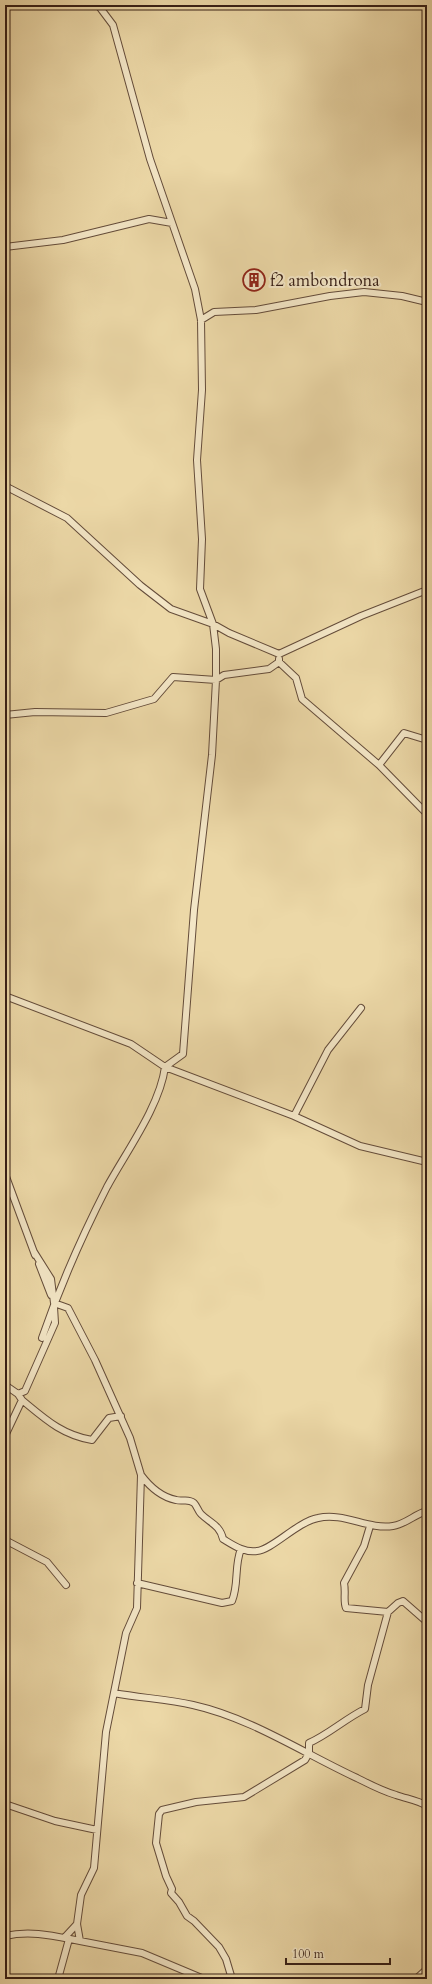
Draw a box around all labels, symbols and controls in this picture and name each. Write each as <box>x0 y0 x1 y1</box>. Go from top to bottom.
building icon: f2 ambondrona <box>241 267 267 293</box>
place label: f2 ambondrona <box>270 269 380 292</box>
scale bar <box>286 1940 390 1966</box>
text: 100 m <box>292 1946 325 1962</box>

